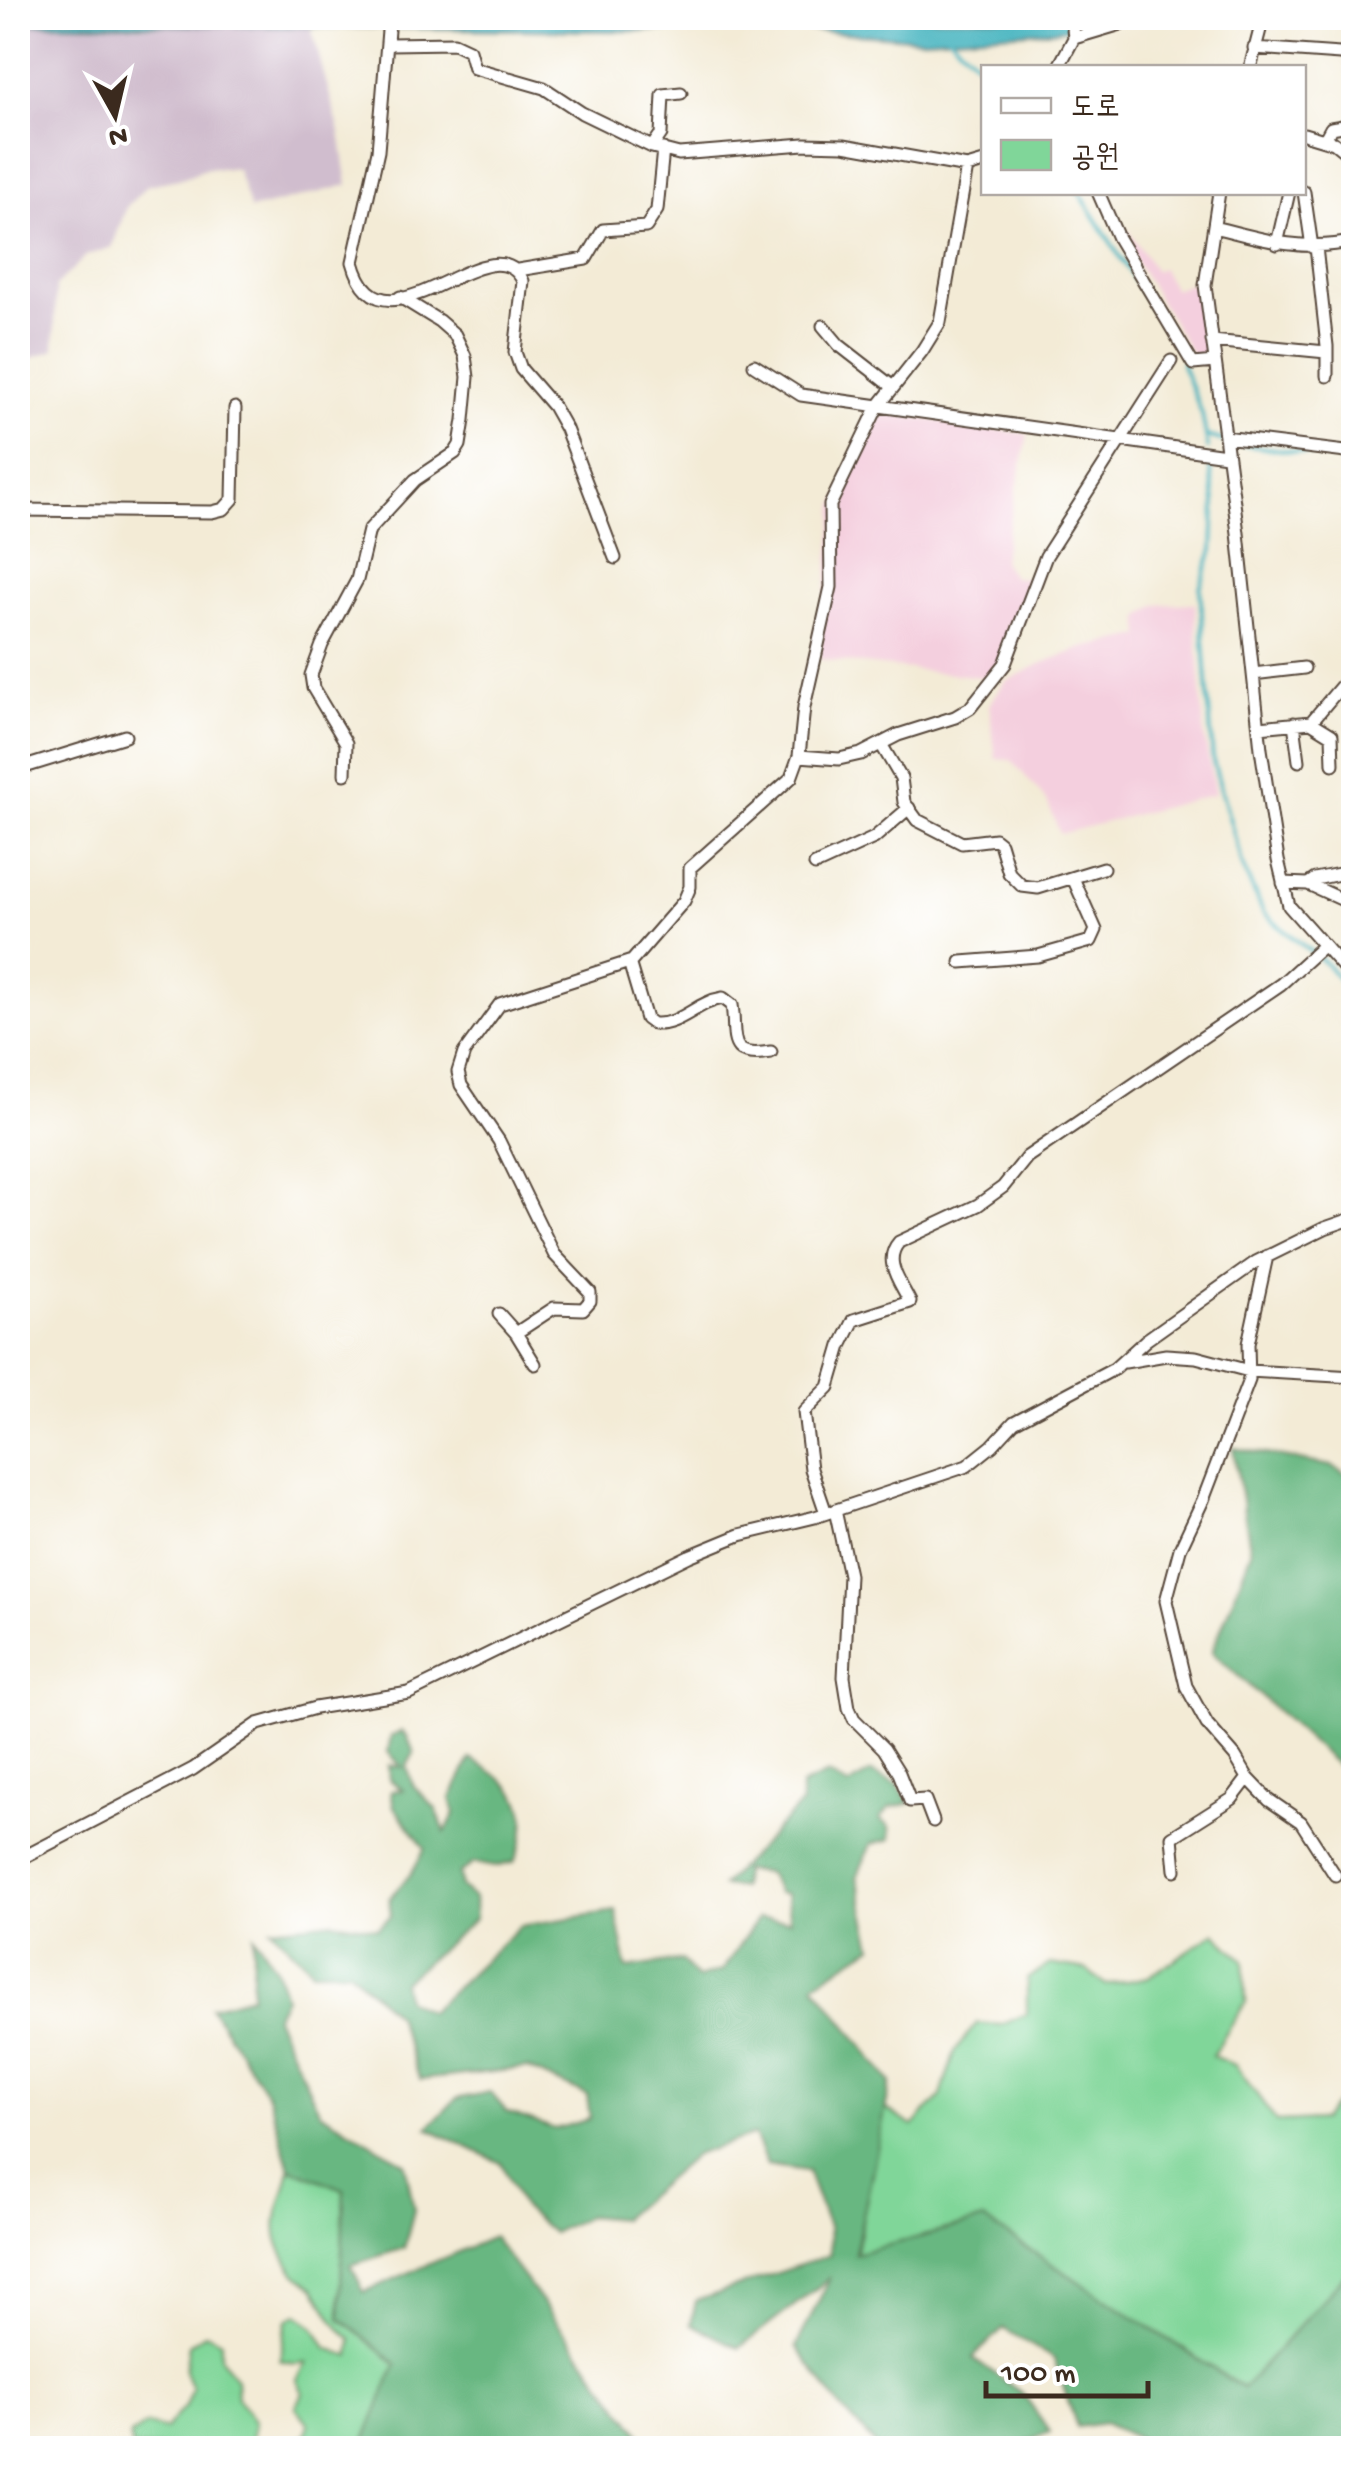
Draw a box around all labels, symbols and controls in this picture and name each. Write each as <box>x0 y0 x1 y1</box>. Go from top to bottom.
north arrow <box>65 65 165 165</box>
legend <box>981 65 1306 195</box>
text: 도로 <box>1071 92 1119 127</box>
text: N <box>107 118 129 153</box>
text: 공원 <box>1071 142 1119 177</box>
scale bar <box>986 2336 1148 2398</box>
text: 100 m <box>1000 2358 1076 2393</box>

